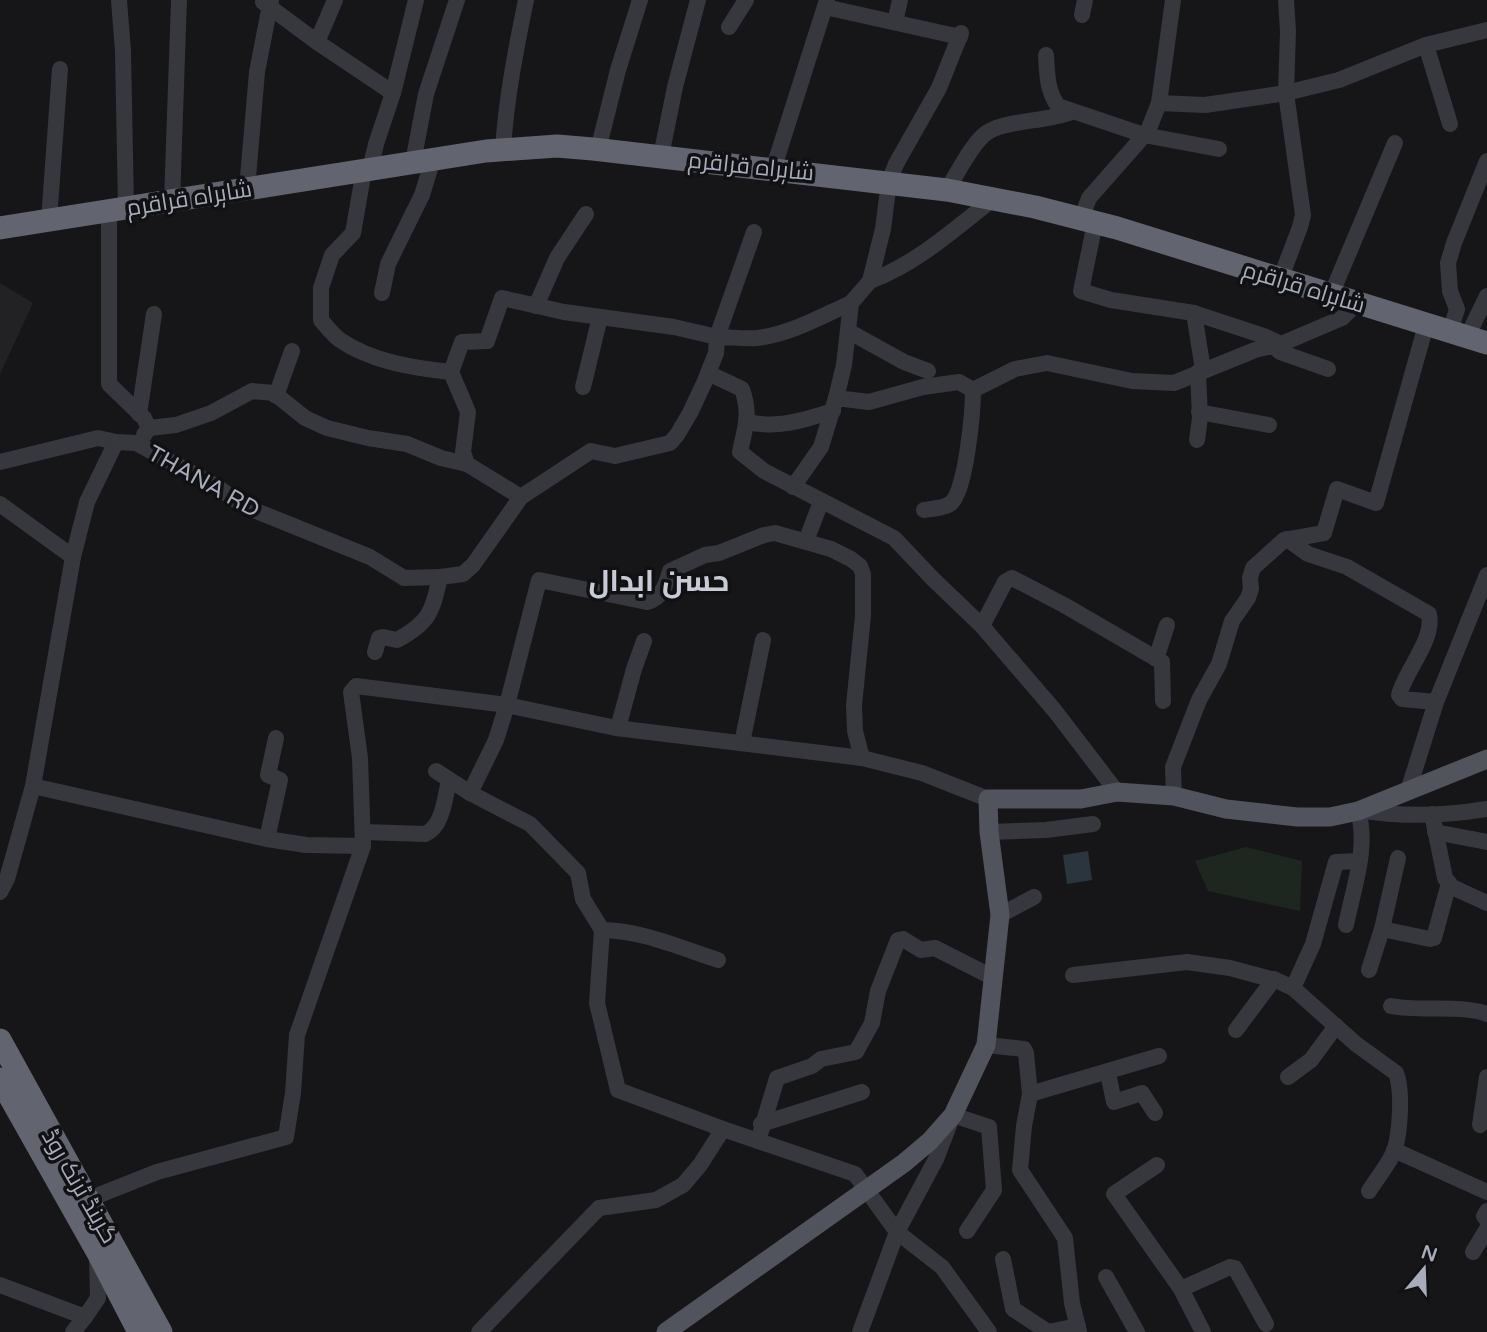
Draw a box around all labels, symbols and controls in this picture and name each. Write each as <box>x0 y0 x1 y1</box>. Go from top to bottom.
street label: شاہراہ قراقرم <box>686 146 815 189</box>
street label: شاہراہ قراقرم <box>124 175 254 224</box>
street label: شاہراہ قراقرم <box>1239 256 1368 321</box>
street label: THANA RD <box>143 440 264 524</box>
district label: حسن ابدال <box>589 563 729 600</box>
street label: گرینڈ ٹرنک روڈ <box>35 1124 123 1249</box>
north arrow <box>1389 1234 1459 1304</box>
text: N <box>1418 1241 1440 1267</box>

